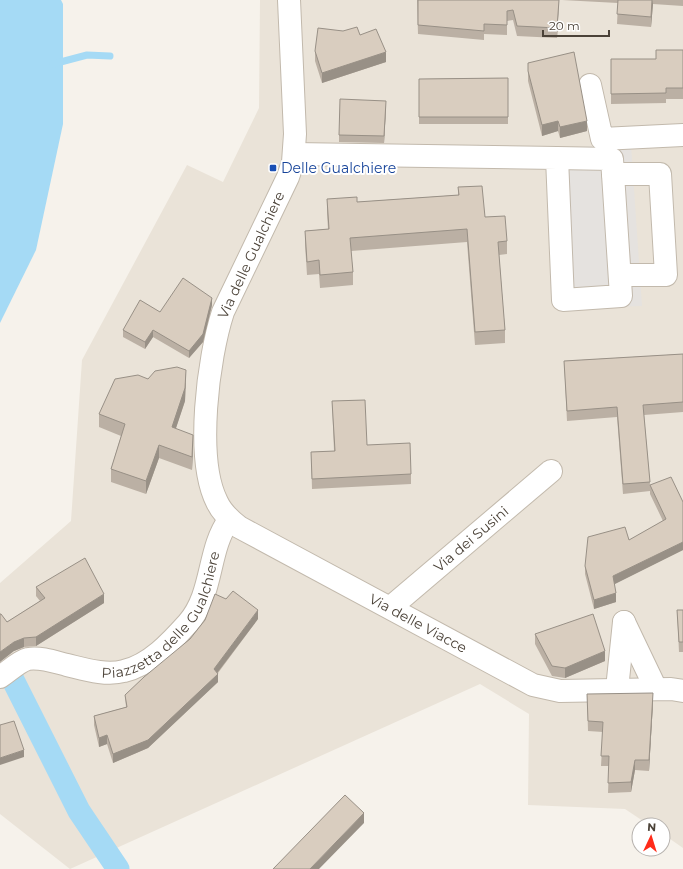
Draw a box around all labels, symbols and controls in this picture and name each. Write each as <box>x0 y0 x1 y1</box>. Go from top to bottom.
scale bar <box>543 12 609 38</box>
text: 20 m <box>549 18 580 33</box>
place label: Delle Gualchiere <box>281 159 396 177</box>
marker: Delle Gualchiere <box>268 163 278 173</box>
street label: Via delle Gualchiere <box>214 188 288 322</box>
street label: Via dei Susini <box>430 502 512 576</box>
street label: Piazzetta delle Gualchiere <box>101 549 224 682</box>
street label: Via delle Viacce <box>366 590 470 657</box>
north arrow <box>631 817 671 857</box>
text: N <box>647 820 657 834</box>

